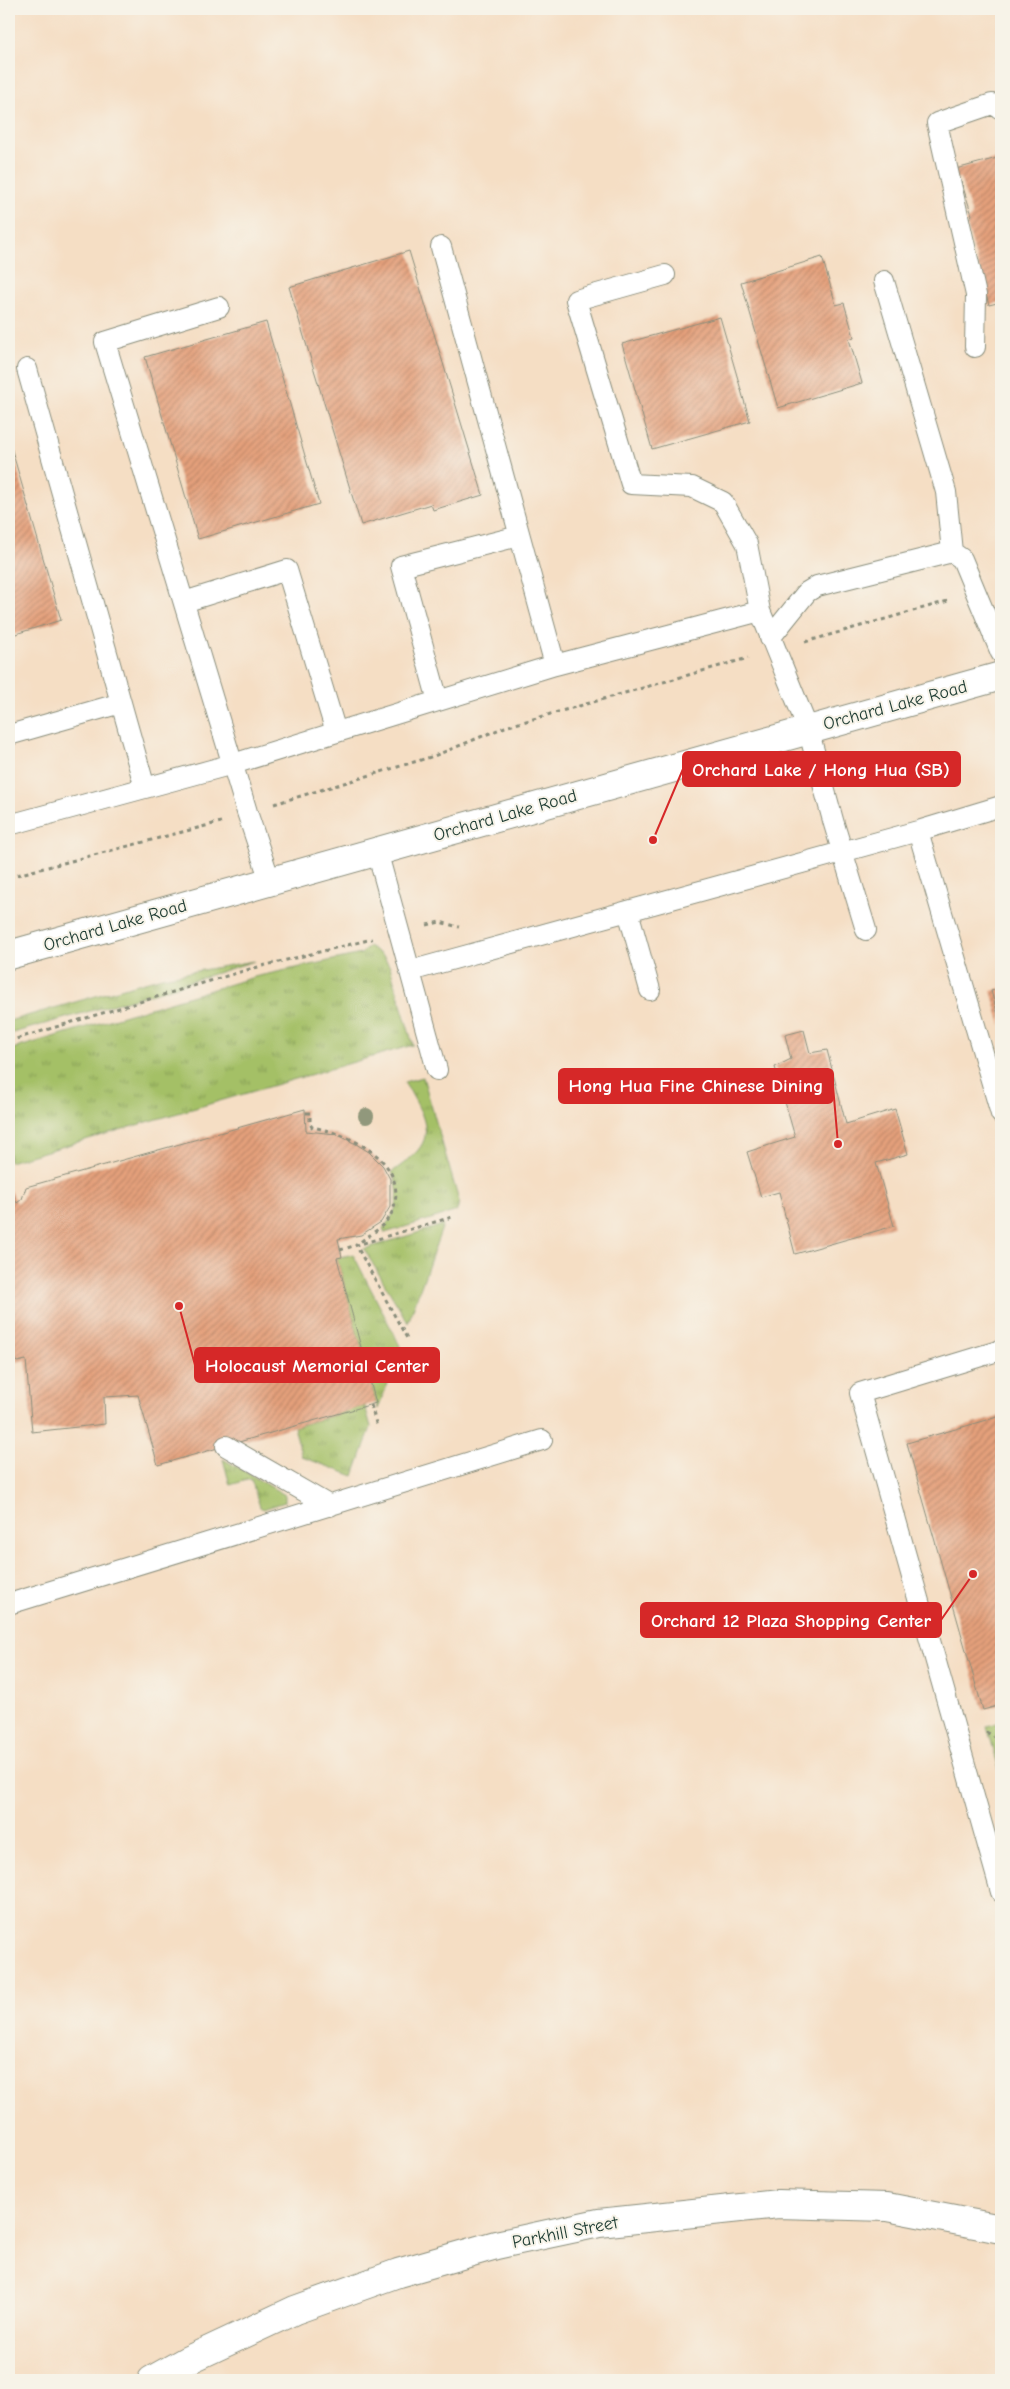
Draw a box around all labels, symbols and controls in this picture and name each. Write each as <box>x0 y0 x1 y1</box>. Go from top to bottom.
street label: Orchard Lake Road <box>821 676 969 735</box>
callout: Orchard Lake / Hong Hua (SB) <box>683 752 960 786</box>
text: Orchard Lake / Hong Hua (SB) <box>692 759 950 781</box>
street label: Orchard Lake Road <box>431 785 579 846</box>
street label: Orchard Lake Road <box>41 895 189 956</box>
callout: Hong Hua Fine Chinese Dining <box>559 1069 833 1103</box>
text: Hong Hua Fine Chinese Dining <box>569 1075 823 1097</box>
callout: Holocaust Memorial Center <box>195 1348 439 1382</box>
text: Holocaust Memorial Center <box>205 1355 429 1377</box>
callout: Orchard 12 Plaza Shopping Center <box>641 1603 941 1637</box>
text: Orchard 12 Plaza Shopping Center <box>651 1610 931 1632</box>
street label: Parkhill Street <box>510 2212 621 2253</box>

